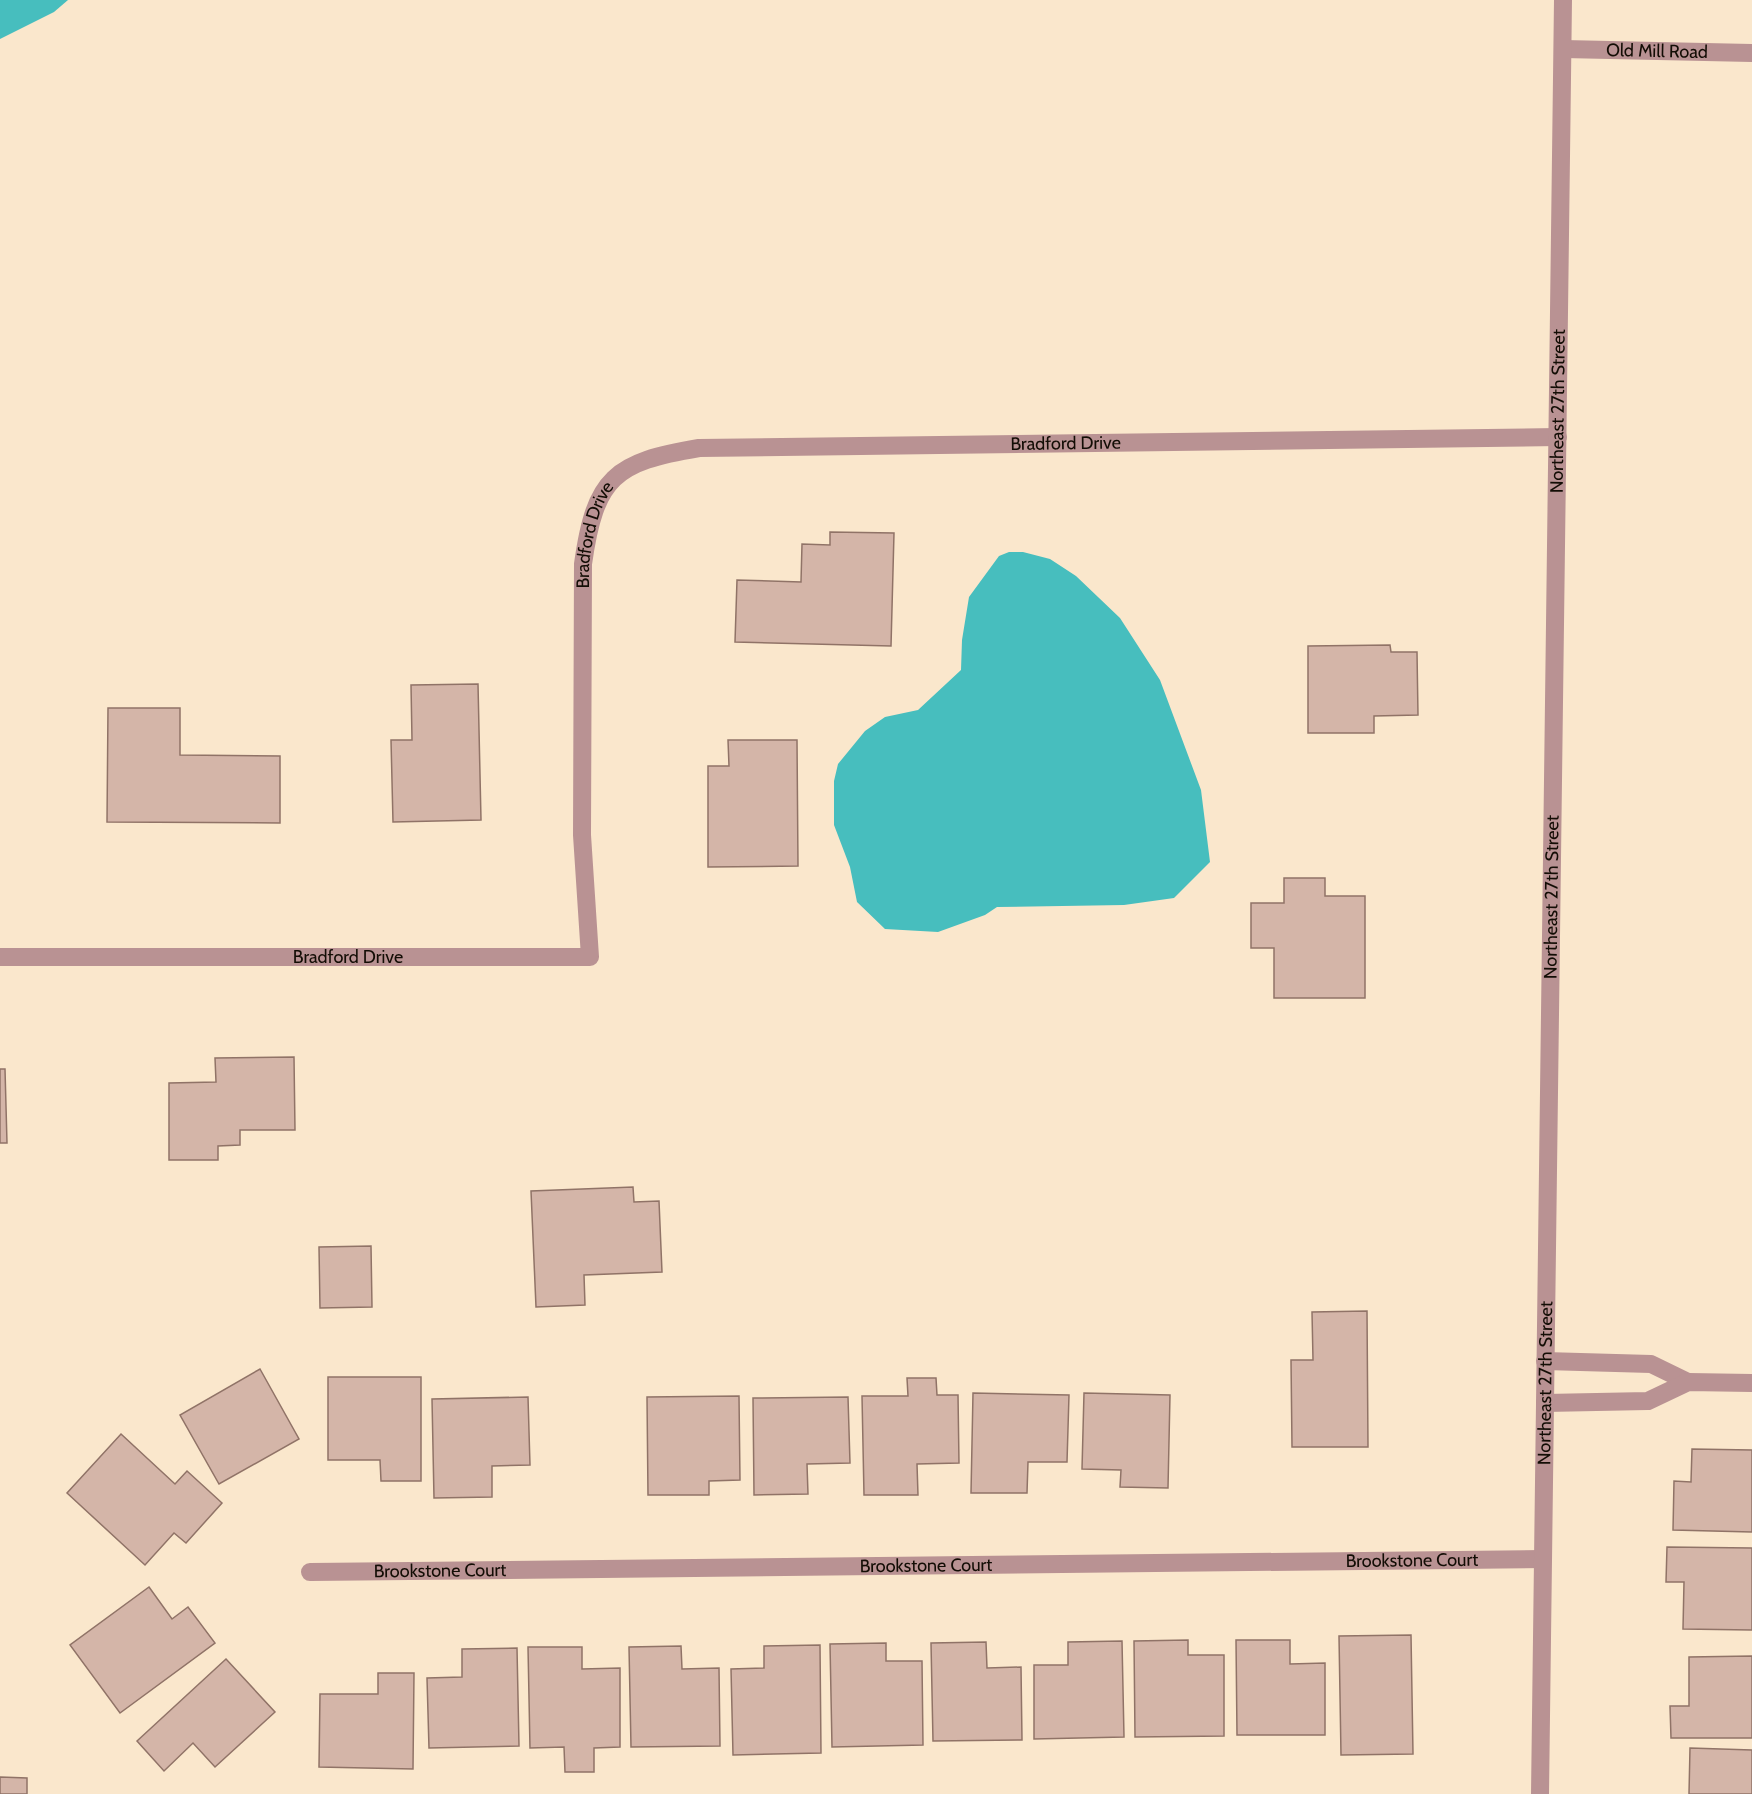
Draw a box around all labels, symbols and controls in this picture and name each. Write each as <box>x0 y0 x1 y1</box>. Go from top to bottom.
street label: Old Mill Road <box>1606 39 1708 63</box>
street label: Northeast 27th Street <box>1546 329 1570 493</box>
street label: Bradford Drive <box>1010 432 1121 455</box>
street label: Bradford Drive <box>572 477 618 589</box>
street label: Northeast 27th Street <box>1539 815 1564 979</box>
street label: Bradford Drive <box>293 946 403 968</box>
street label: Northeast 27th Street <box>1533 1301 1557 1465</box>
street label: Brookstone Court <box>1345 1549 1478 1572</box>
street label: Brookstone Court <box>860 1554 992 1577</box>
street label: Brookstone Court <box>374 1559 506 1582</box>

